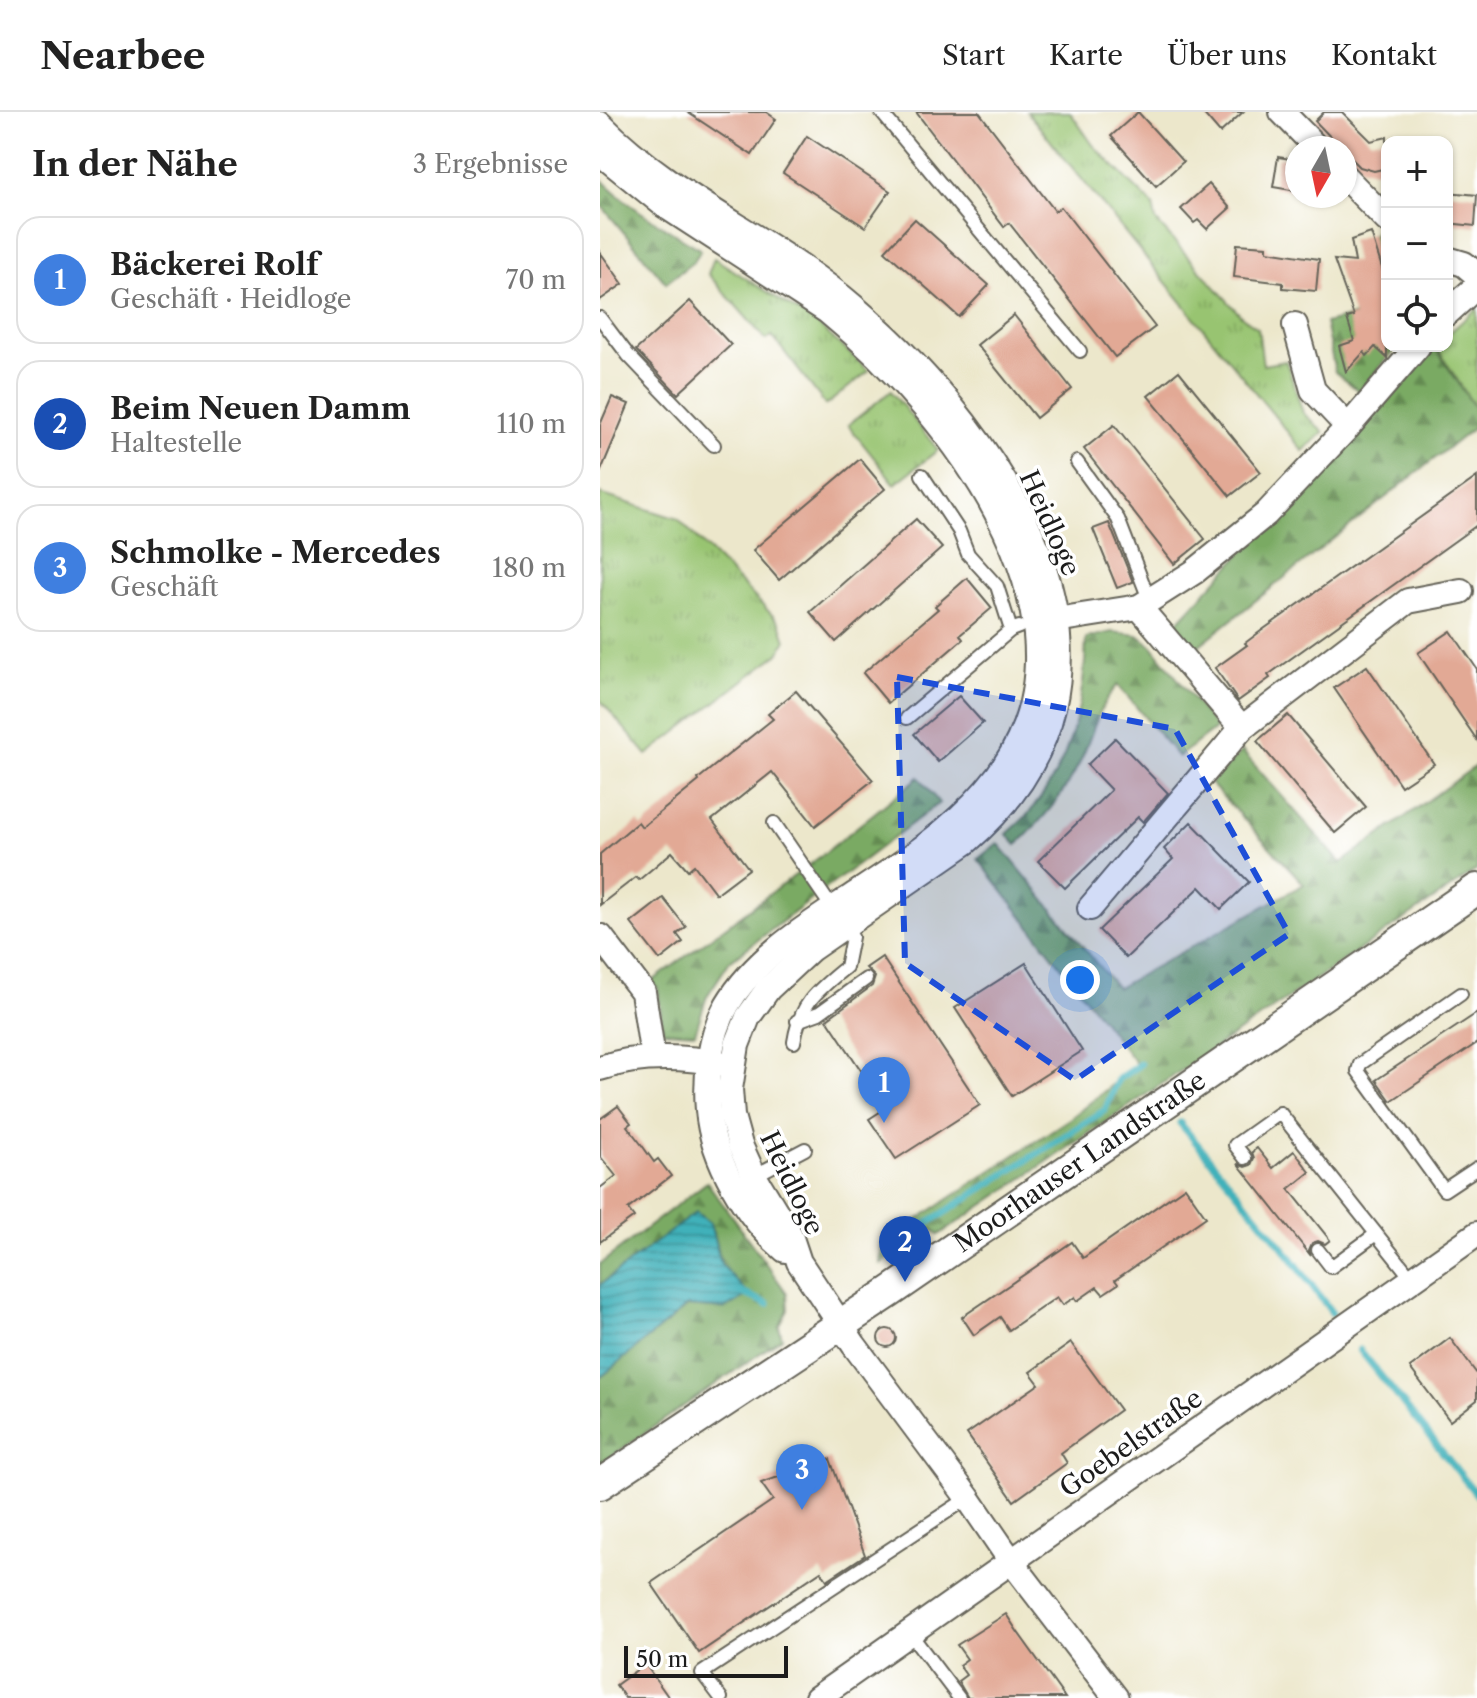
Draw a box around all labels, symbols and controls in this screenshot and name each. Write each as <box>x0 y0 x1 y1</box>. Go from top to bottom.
text: Nearbee <box>40 32 206 79</box>
text: Start <box>942 38 1005 72</box>
text: Karte <box>1049 38 1123 72</box>
text: Über uns <box>1167 38 1287 72</box>
text: Kontakt <box>1331 38 1437 72</box>
north arrow <box>1285 136 1357 208</box>
map controls <box>1381 136 1453 352</box>
button: + <box>1381 136 1453 208</box>
text: In der Nähe <box>32 143 238 185</box>
text: 3 Ergebnisse <box>413 148 568 180</box>
button: − <box>1381 208 1453 280</box>
text: Bäckerei Rolf <box>110 246 319 283</box>
text: 1 <box>54 264 66 296</box>
text: 70 m <box>506 264 566 296</box>
button: locate <box>1381 280 1453 352</box>
text: Geschäft · Heidloge <box>110 283 351 315</box>
text: Beim Neuen Damm <box>110 390 411 427</box>
text: 2 <box>52 408 68 440</box>
text: 110 m <box>497 408 566 440</box>
text: Haltestelle <box>110 427 242 459</box>
street label: Heidloge <box>1013 465 1087 581</box>
text: Schmolke - Mercedes <box>110 534 441 571</box>
text: 3 <box>53 552 67 584</box>
text: 180 m <box>492 552 566 584</box>
text: Geschäft <box>110 571 218 603</box>
your location <box>1060 960 1100 1000</box>
pin: 1 <box>858 1057 910 1123</box>
street label: Moorhauser Landstraße <box>948 1064 1212 1259</box>
street label: Heidloge <box>753 1126 831 1240</box>
pin: 2 <box>879 1216 931 1282</box>
street label: Goebelstraße <box>1053 1382 1209 1504</box>
pin: 3 <box>776 1444 828 1510</box>
scale bar <box>624 1642 788 1678</box>
text: 50 m <box>636 1646 688 1673</box>

